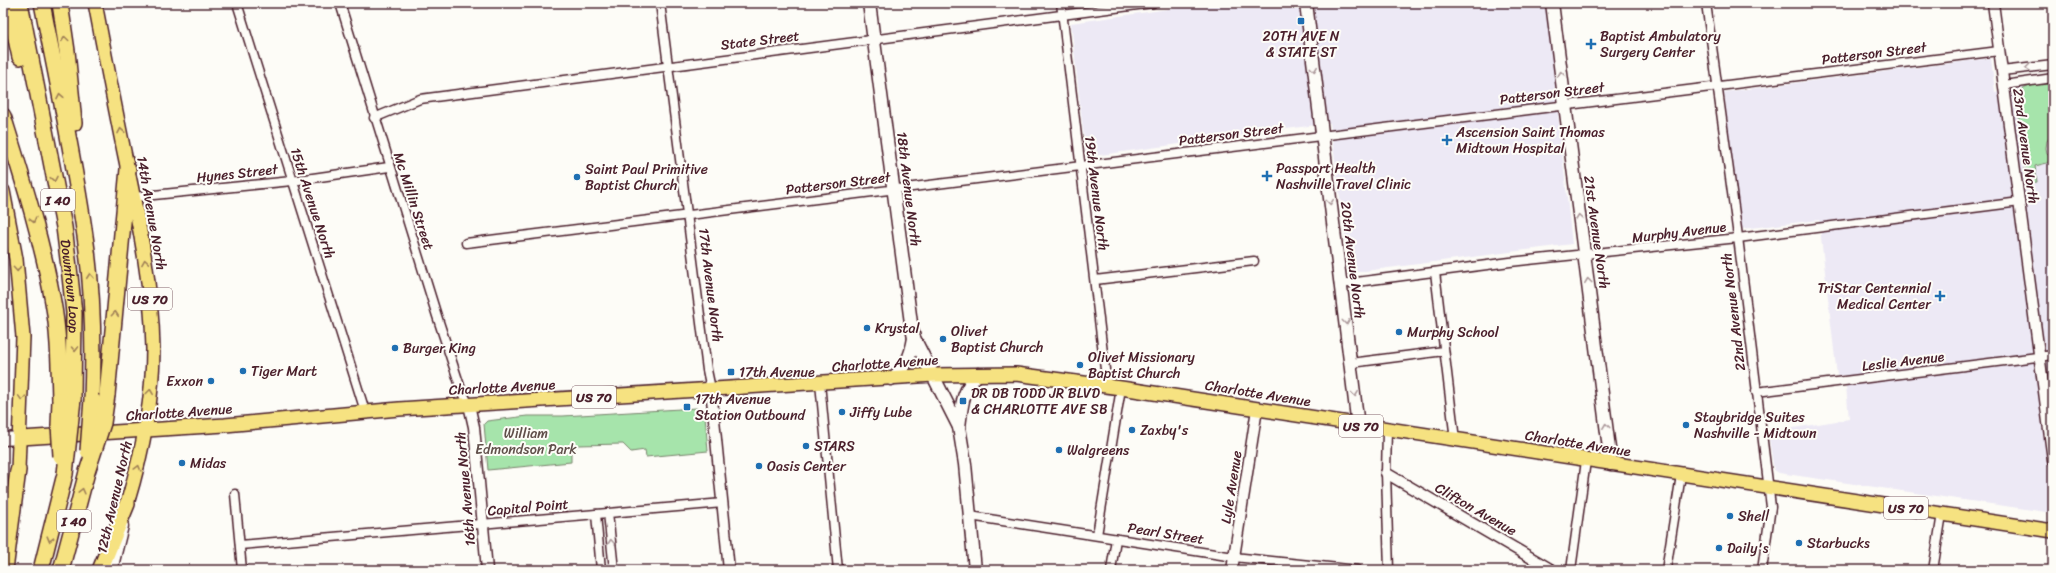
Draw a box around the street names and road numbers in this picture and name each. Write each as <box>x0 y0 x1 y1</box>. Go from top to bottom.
street label: State Street <box>719 23 801 58</box>
street label: Patterson Street <box>1820 35 1929 72</box>
street label: Patterson Street <box>1498 75 1607 112</box>
street label: 23rd Avenue North <box>2005 87 2046 205</box>
street label: Patterson Street <box>1177 116 1286 153</box>
street label: 18th Avenue North <box>889 130 928 248</box>
street label: 19th Avenue North <box>1077 134 1116 252</box>
street label: 15th Avenue North <box>283 144 342 262</box>
street label: Mc Millin Street <box>386 149 441 253</box>
street label: 14th Avenue North <box>129 154 174 272</box>
street label: Hynes Street <box>195 157 280 190</box>
street label: Patterson Street <box>784 165 893 202</box>
street label: 21st Avenue North <box>1576 174 1617 290</box>
road number: I 40 <box>41 189 75 211</box>
street label: 20th Avenue North <box>1333 200 1372 320</box>
street label: Murphy Avenue <box>1630 214 1728 251</box>
street label: 17th Avenue North <box>691 226 730 344</box>
street label: Downtown Loop <box>53 238 86 334</box>
street label: 22nd Avenue North <box>1714 252 1753 372</box>
road number: US 70 <box>128 288 172 310</box>
street label: Leslie Avenue <box>1860 344 1946 379</box>
street label: Charlotte Avenue <box>831 347 939 380</box>
street label: Charlotte Avenue <box>448 372 556 403</box>
street label: Charlotte Avenue <box>1203 373 1313 414</box>
road number: US 70 <box>572 386 616 408</box>
street label: Charlotte Avenue <box>125 396 233 429</box>
road number: US 70 <box>1339 415 1383 437</box>
street label: Charlotte Avenue <box>1523 423 1633 464</box>
street label: 16th Avenue North <box>448 431 483 547</box>
street label: 12th Avenue North <box>89 438 140 556</box>
street label: Lyle Avenue <box>1213 449 1250 525</box>
street label: Clifton Avenue <box>1430 476 1522 543</box>
street label: Capital Point <box>487 492 569 523</box>
road number: US 70 <box>1884 497 1928 519</box>
road number: I 40 <box>57 510 91 532</box>
street label: Pearl Street <box>1126 515 1206 552</box>

